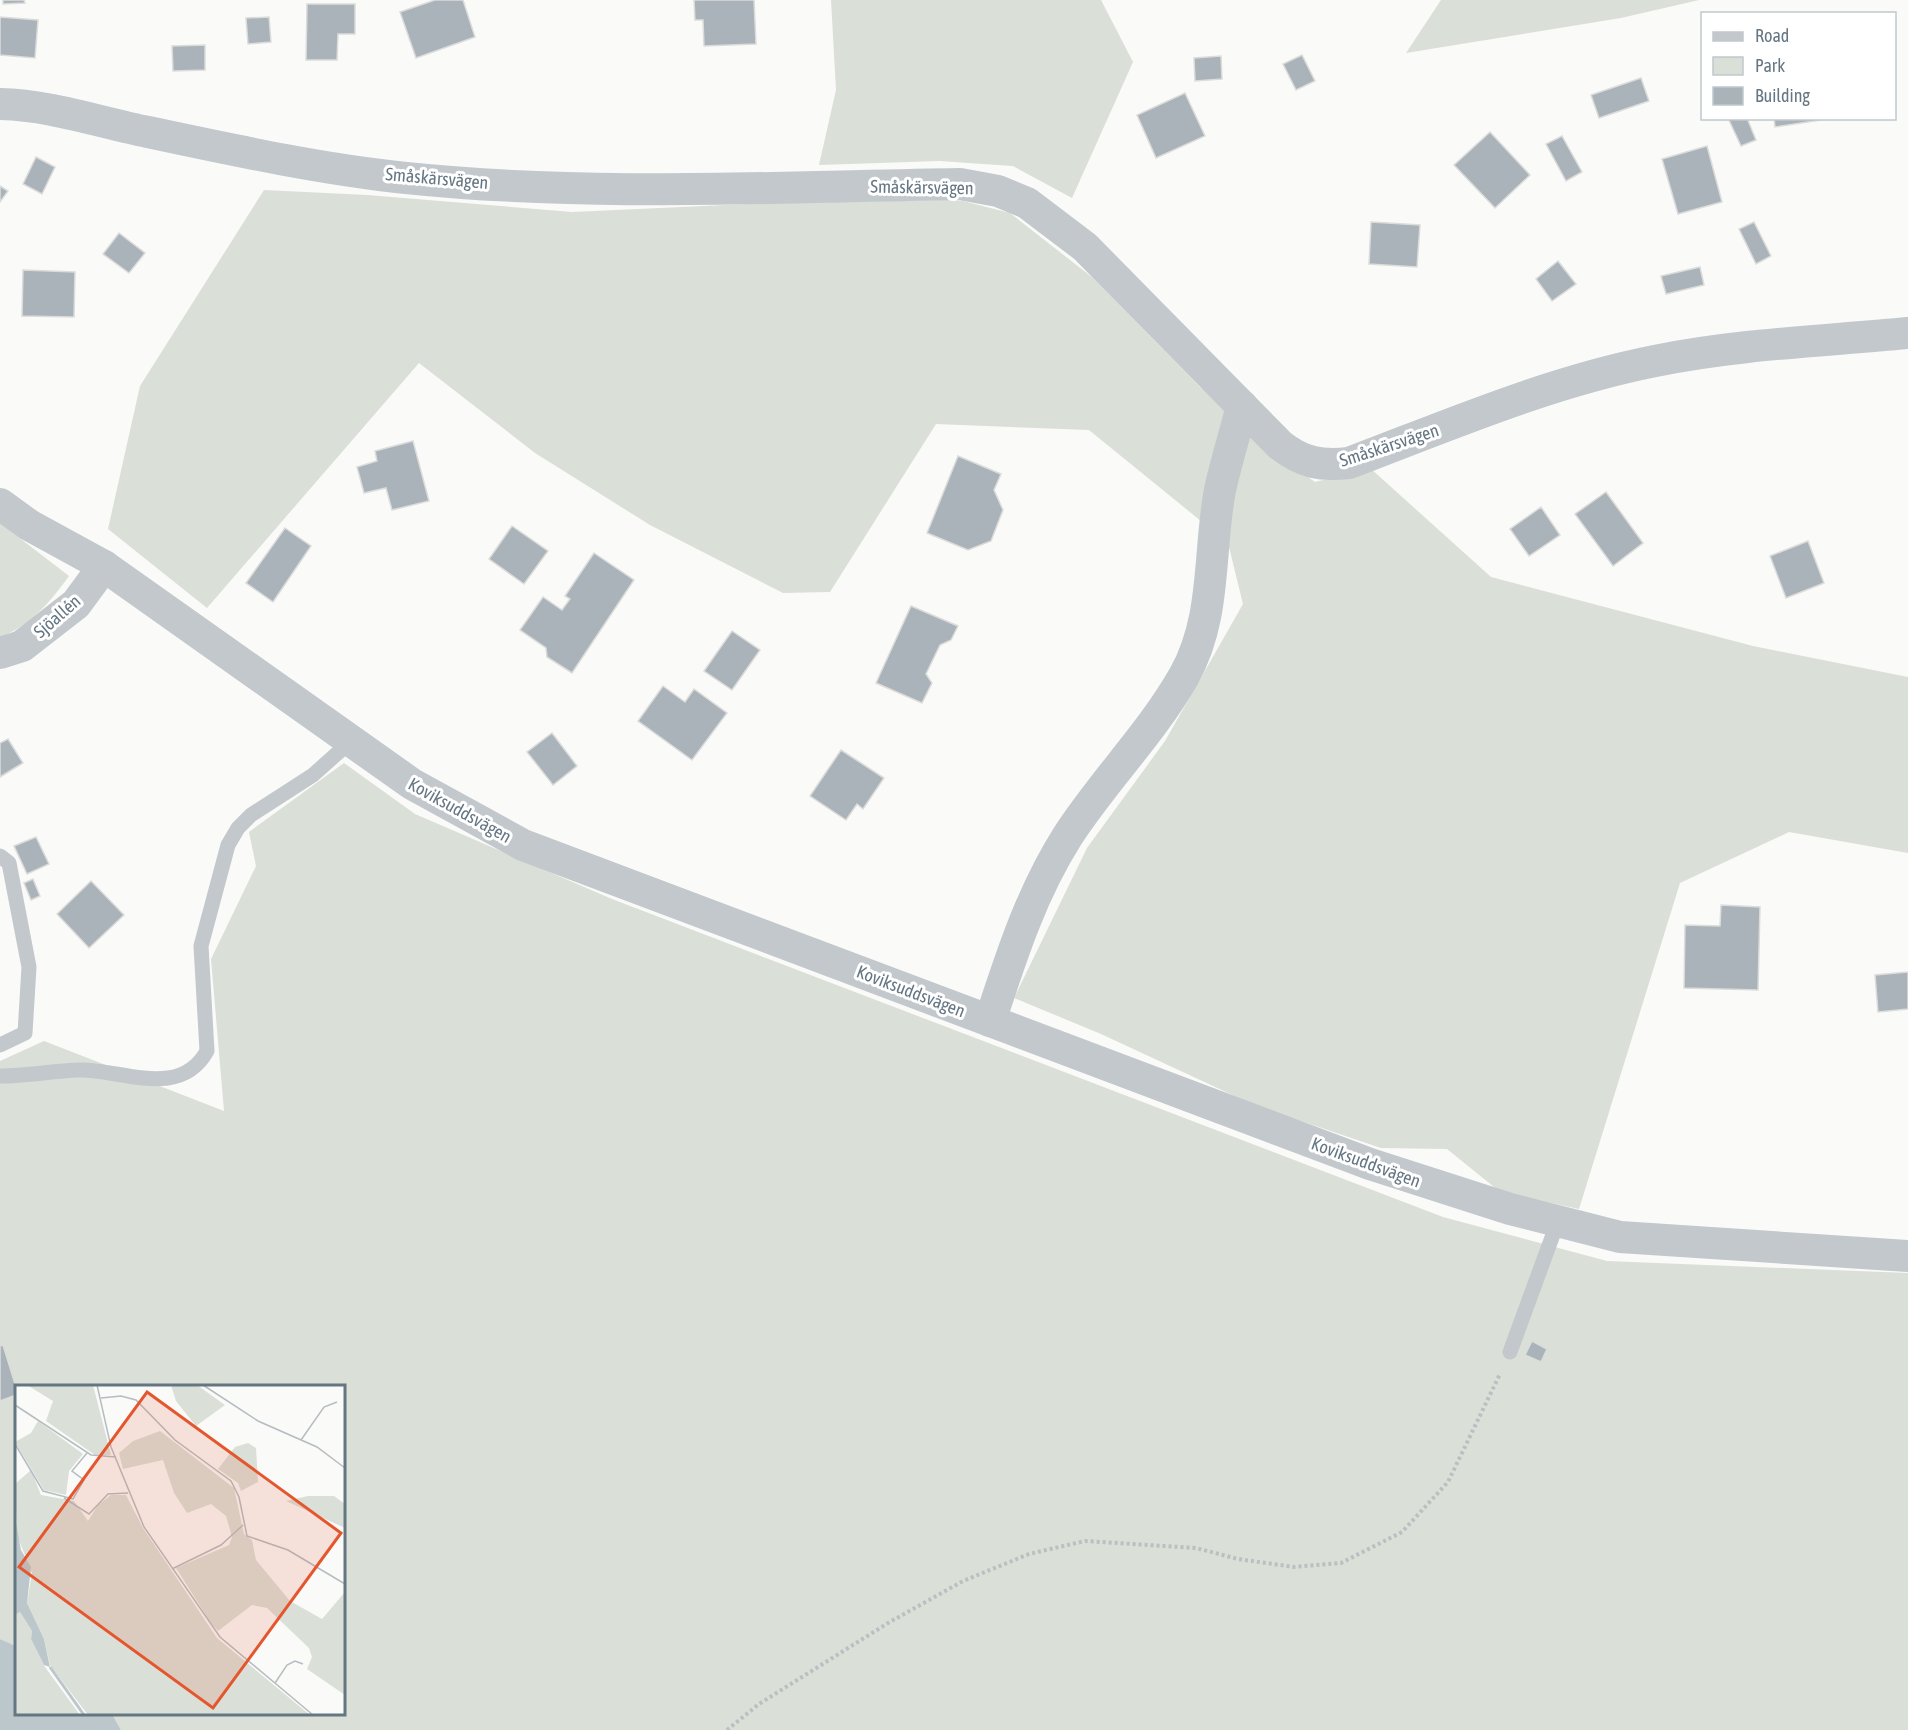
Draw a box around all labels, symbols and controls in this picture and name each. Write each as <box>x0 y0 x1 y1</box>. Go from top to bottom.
legend <box>1701 12 1896 120</box>
text: Road <box>1755 25 1789 46</box>
text: Park <box>1755 55 1785 76</box>
text: Building <box>1755 85 1810 106</box>
street label: Småskärsvägen <box>385 163 489 193</box>
street label: Småskärsvägen <box>870 176 974 198</box>
street label: Småskärsvägen <box>1337 419 1441 471</box>
street label: Sjöallén <box>29 590 85 642</box>
street label: Koviksuddsvägen <box>405 773 515 847</box>
street label: Koviksuddsvägen <box>854 961 968 1021</box>
street label: Koviksuddsvägen <box>1309 1133 1423 1191</box>
inset map <box>15 1385 345 1715</box>

